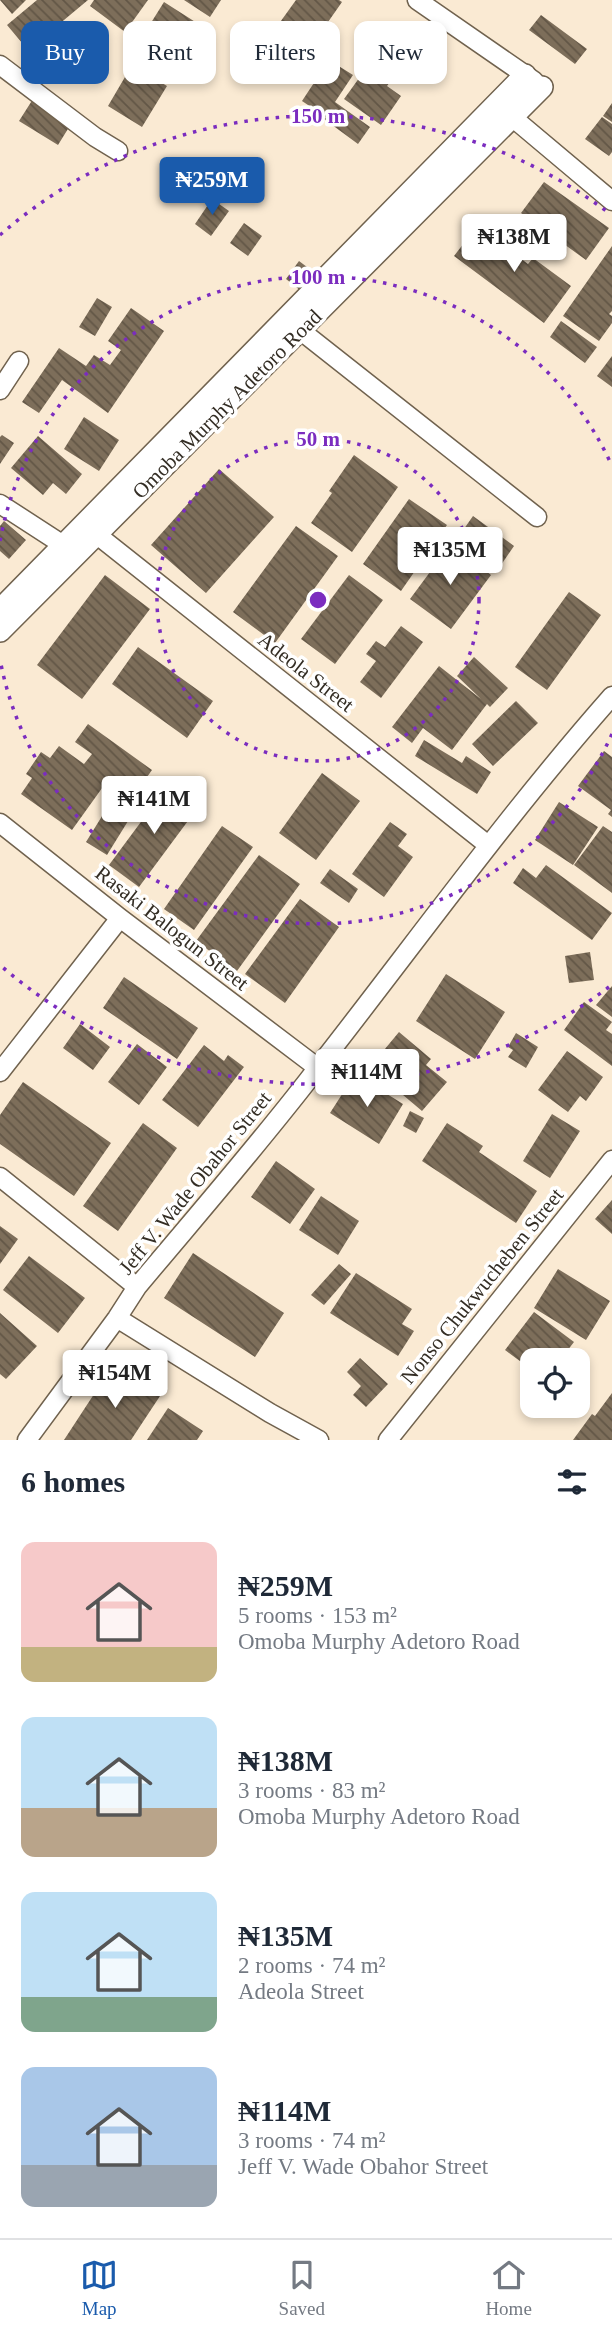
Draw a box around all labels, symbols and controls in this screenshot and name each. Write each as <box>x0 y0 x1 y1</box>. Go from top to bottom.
chip: Buy <box>21 21 109 84</box>
chip: Rent <box>123 21 216 84</box>
chip: Filters <box>230 21 340 84</box>
chip: New <box>354 21 447 84</box>
text: 150 m <box>291 104 346 128</box>
pin: ₦259M <box>163 158 261 217</box>
text: ₦259M <box>176 167 248 192</box>
pin: ₦138M <box>465 215 563 274</box>
text: ₦138M <box>478 224 550 249</box>
text: 100 m <box>291 265 346 289</box>
street label: Omoba Murphy Adetoro Road <box>128 304 327 503</box>
text: 50 m <box>296 427 340 451</box>
pin: ₦135M <box>401 528 499 587</box>
text: ₦135M <box>414 537 486 562</box>
centre of rings <box>306 588 330 612</box>
street label: Adeola Street <box>253 627 359 717</box>
pin: ₦141M <box>105 776 203 836</box>
text: ₦141M <box>118 786 190 811</box>
street label: Rasaki Balogun Street <box>91 861 254 995</box>
pin: ₦114M <box>318 1050 416 1109</box>
text: ₦114M <box>331 1059 403 1084</box>
street label: Jeff V. Wade Obahor Street <box>114 1087 276 1279</box>
street label: Nonso Chukwucheben Street <box>396 1183 569 1389</box>
map controls <box>520 1348 590 1418</box>
button: locate <box>520 1348 590 1418</box>
pin: ₦154M <box>66 1350 164 1410</box>
text: ₦154M <box>79 1360 151 1385</box>
icon: filters <box>553 1463 591 1501</box>
text: 6 homes <box>21 1465 125 1498</box>
text: ₦259M <box>238 1569 333 1602</box>
icon: home <box>77 1570 161 1654</box>
text: 5 rooms · 153 m² <box>238 1603 397 1628</box>
text: Omoba Murphy Adetoro Road <box>238 1629 520 1654</box>
text: ₦138M <box>238 1744 333 1777</box>
icon: home <box>77 1745 161 1829</box>
text: 3 rooms · 83 m² <box>238 1778 385 1803</box>
text: Omoba Murphy Adetoro Road <box>238 1804 520 1829</box>
text: ₦135M <box>238 1919 333 1952</box>
icon: home <box>77 1920 161 2004</box>
text: 2 rooms · 74 m² <box>238 1953 385 1978</box>
text: Adeola Street <box>238 1979 364 2004</box>
text: ₦114M <box>238 2094 331 2127</box>
icon: home <box>77 2095 161 2179</box>
text: 3 rooms · 74 m² <box>238 2128 385 2153</box>
text: Jeff V. Wade Obahor Street <box>238 2154 488 2179</box>
tab: Map <box>80 2256 118 2320</box>
tab: Saved <box>279 2256 325 2320</box>
tab: Home <box>485 2256 532 2320</box>

